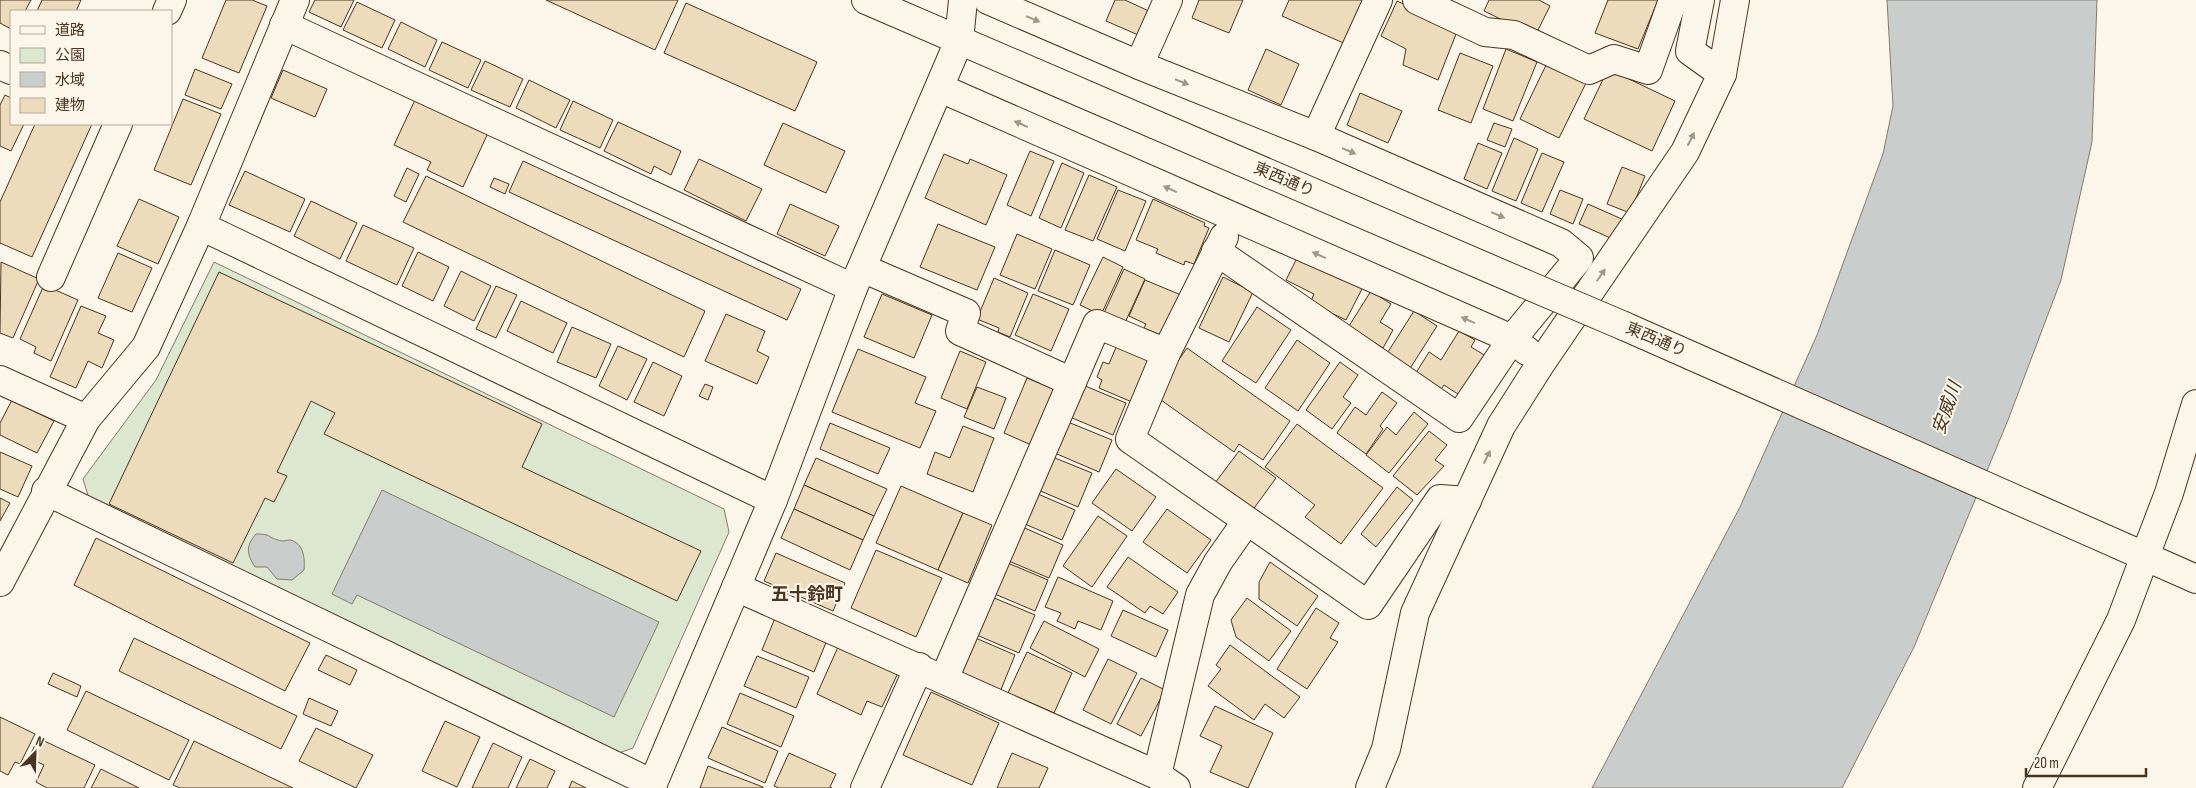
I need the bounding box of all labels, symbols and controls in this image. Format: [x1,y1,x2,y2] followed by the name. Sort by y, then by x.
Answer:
[10,10,172,125] legend
[1026,16,1040,24] one-way arrow
[55,21,85,40] text: 道路
[55,46,85,65] text: 公園
[55,71,85,90] text: 水域
[1175,79,1190,87] one-way arrow
[55,96,85,115] text: 建物
[1014,119,1028,127] one-way arrow
[1687,132,1695,146] one-way arrow
[1342,147,1356,155] one-way arrow
[1251,159,1317,201] street label: 東西通り
[1163,185,1177,193] one-way arrow
[1491,212,1505,220] one-way arrow
[1312,250,1326,258] one-way arrow
[1597,268,1606,282] one-way arrow
[1461,315,1475,323] one-way arrow
[1623,319,1689,361] street label: 東西通り
[1928,377,1966,437] water label: 安威川
[1484,450,1492,464] one-way arrow
[771,584,843,605] district label: 五十鈴町
[10,728,60,778] north arrow
[33,732,47,751] text: N
[2026,746,2146,778] scale bar
[2034,754,2059,773] text: 20 m

